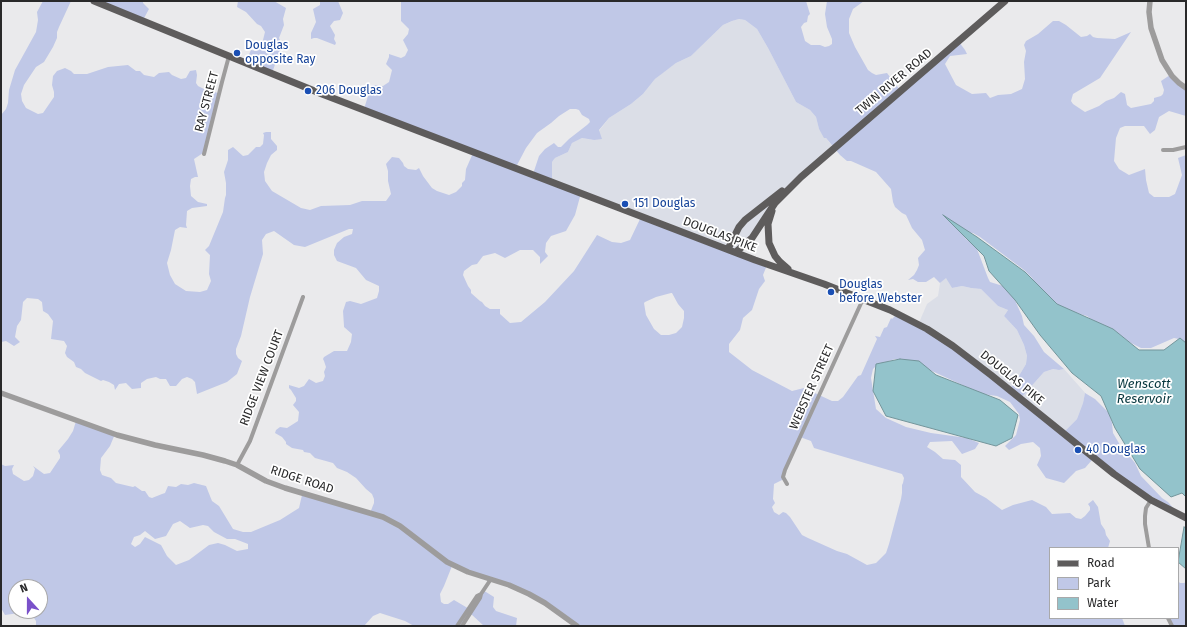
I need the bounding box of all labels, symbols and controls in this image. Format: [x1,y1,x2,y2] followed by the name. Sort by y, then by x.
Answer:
[245,39,316,67] place label: Douglas opposite Ray
[853,46,935,118] street label: TWIN RIVER ROAD
[232,48,242,58] marker: Douglas opposite Ray
[192,70,222,134] street label: RAY STREET
[316,84,382,98] place label: 206 Douglas
[303,86,313,96] marker: 206 Douglas
[633,197,695,211] place label: 151 Douglas
[620,199,630,209] marker: 151 Douglas
[681,214,759,256] street label: DOUGLAS PIKE
[839,278,922,306] place label: Douglas before Webster
[826,287,836,297] marker: Douglas before Webster
[237,328,287,428] street label: RIDGE VIEW COURT
[787,342,837,432] street label: WEBSTER STREET
[977,348,1047,408] street label: DOUGLAS PIKE
[1117,376,1171,407] water label: Wenscott Reservoir
[1086,443,1146,457] place label: 40 Douglas
[1073,445,1083,455] marker: 40 Douglas
[269,463,335,497] street label: RIDGE ROAD
[1049,547,1179,619] legend
[1087,556,1115,570] text: Road
[1087,576,1111,590] text: Park
[8,579,48,619] north arrow
[18,581,30,596] text: N
[1087,596,1118,610] text: Water

